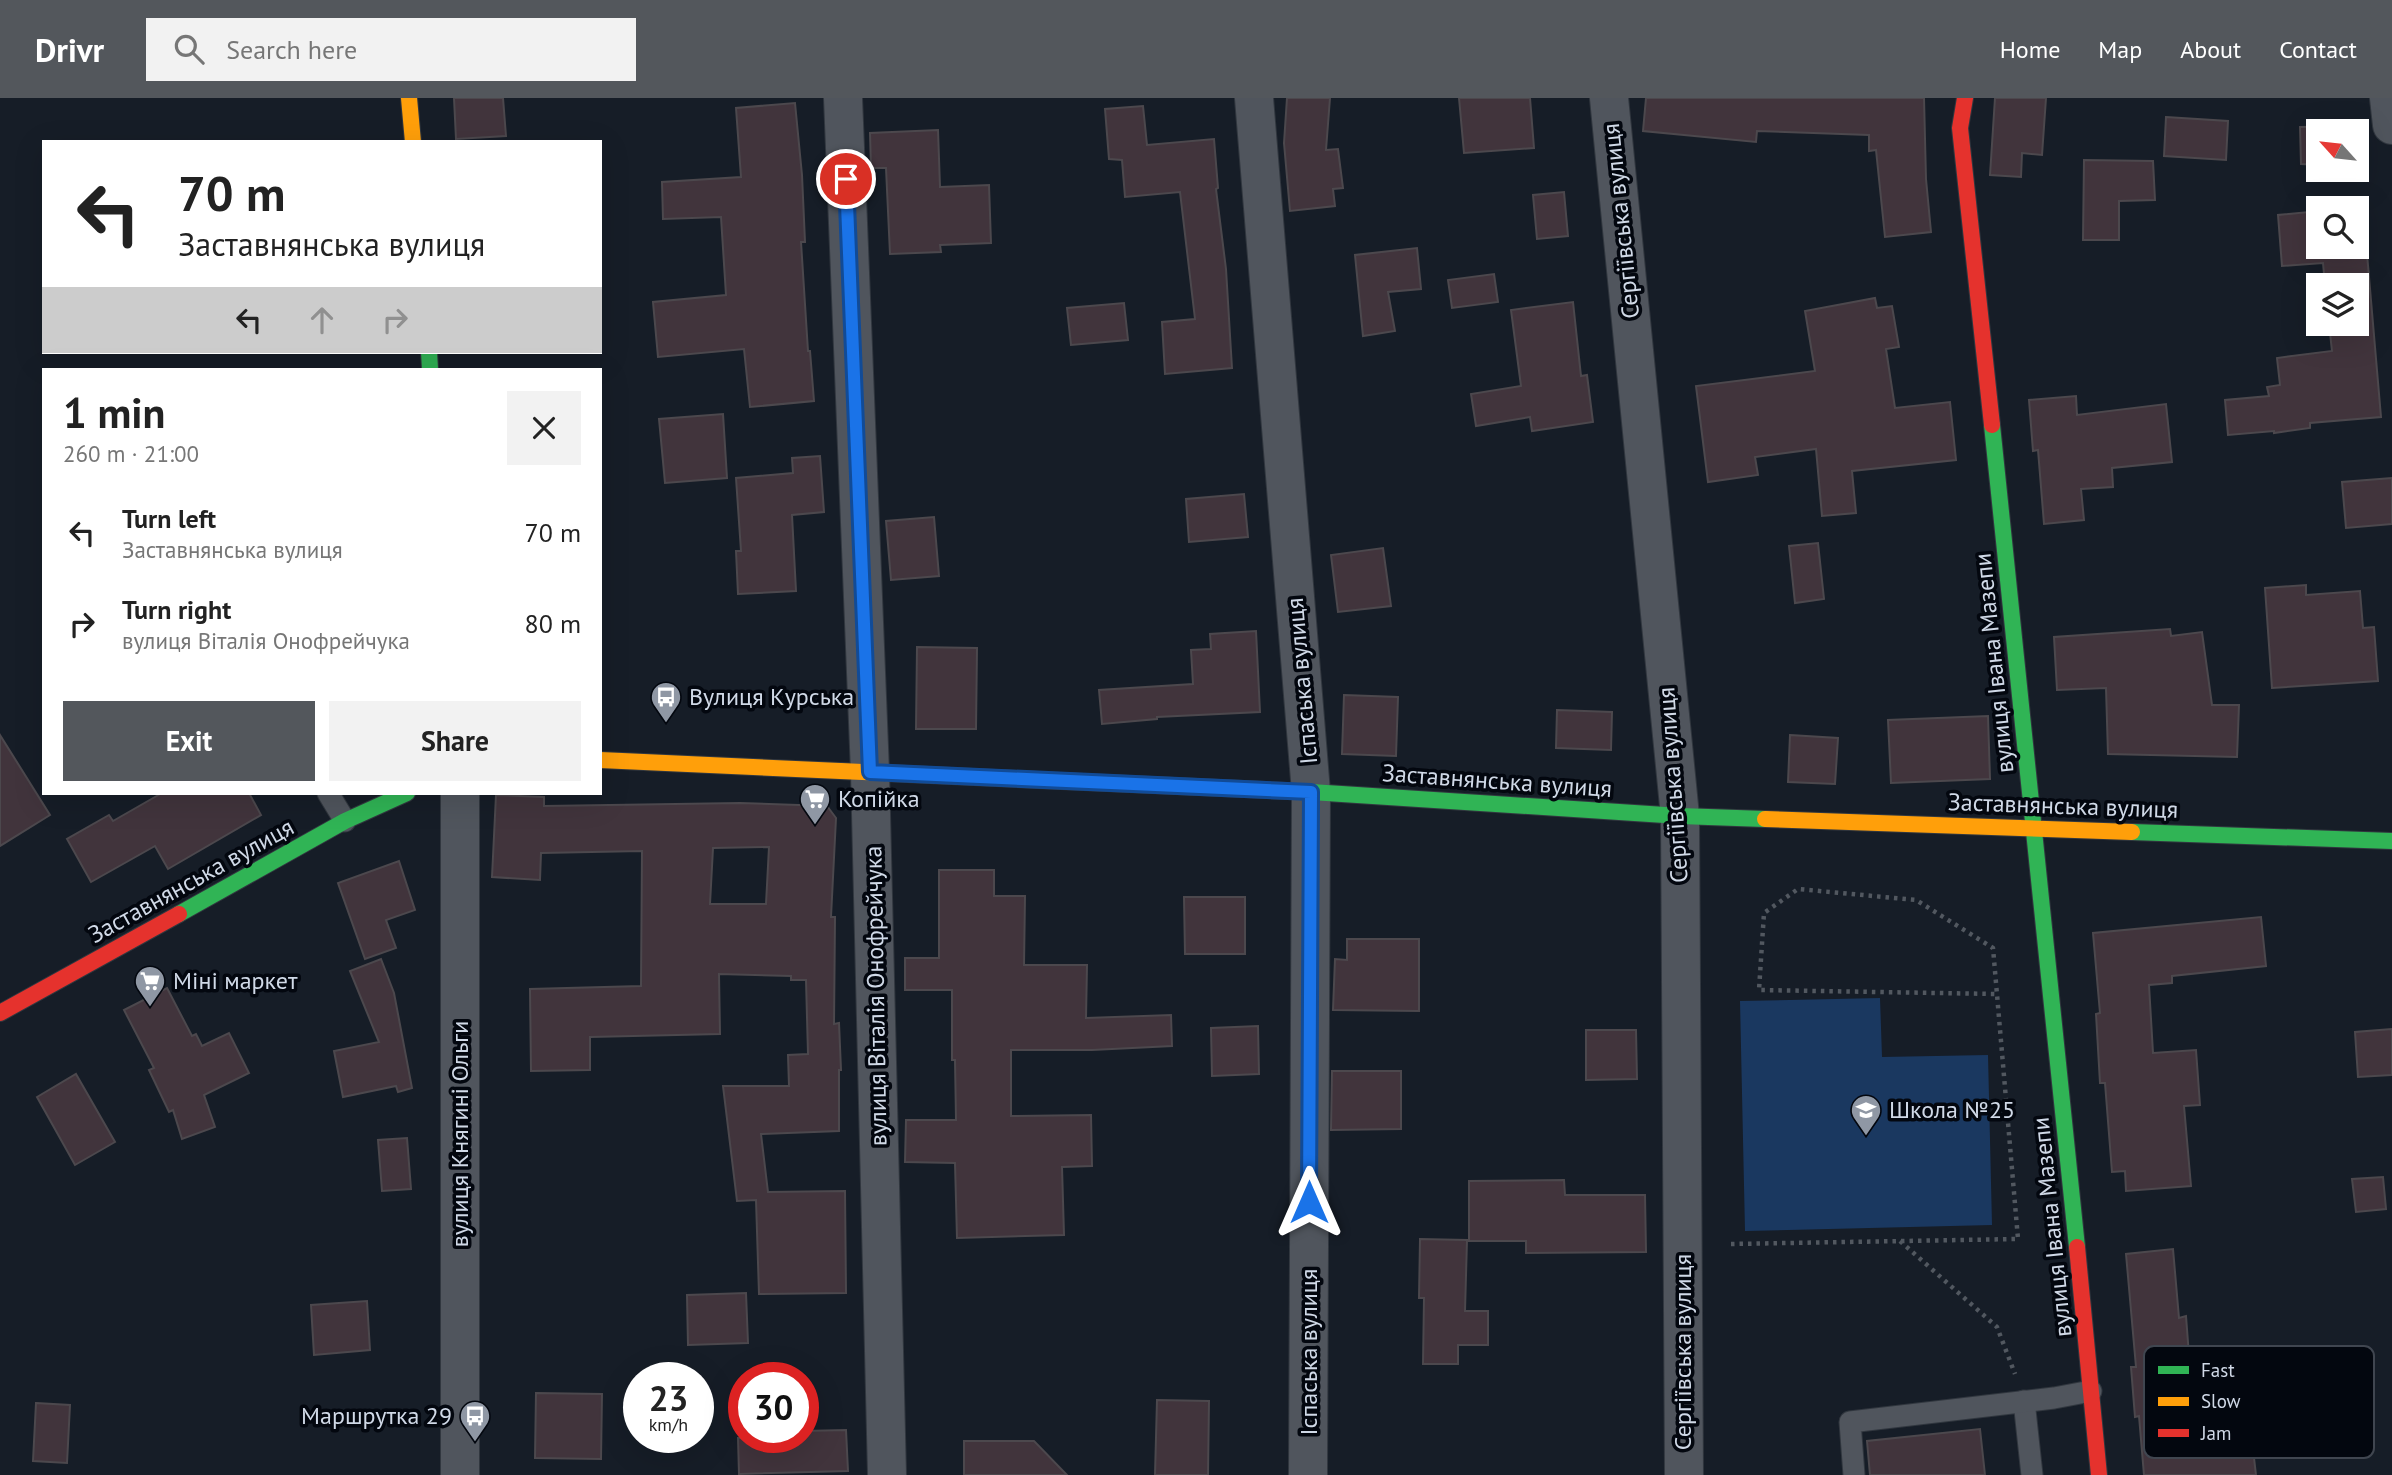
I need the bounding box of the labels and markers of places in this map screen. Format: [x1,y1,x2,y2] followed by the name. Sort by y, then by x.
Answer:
[816,149,876,209] pin
[649,680,683,724] bus stop icon: Вулиця Курська
[689,681,854,712] place label: Вулиця Курська
[798,782,832,826] supermarket icon: Копійка
[838,783,920,814] place label: Копійка
[133,964,167,1008] supermarket icon: Міні маркет
[173,965,298,996] place label: Міні маркет
[1849,1093,1883,1137] school or university icon: Школа №25
[1889,1094,2015,1125] place label: Школа №25
[458,1399,492,1443] bus stop icon: Маршрутка 29
[301,1400,452,1431] place label: Маршрутка 29

